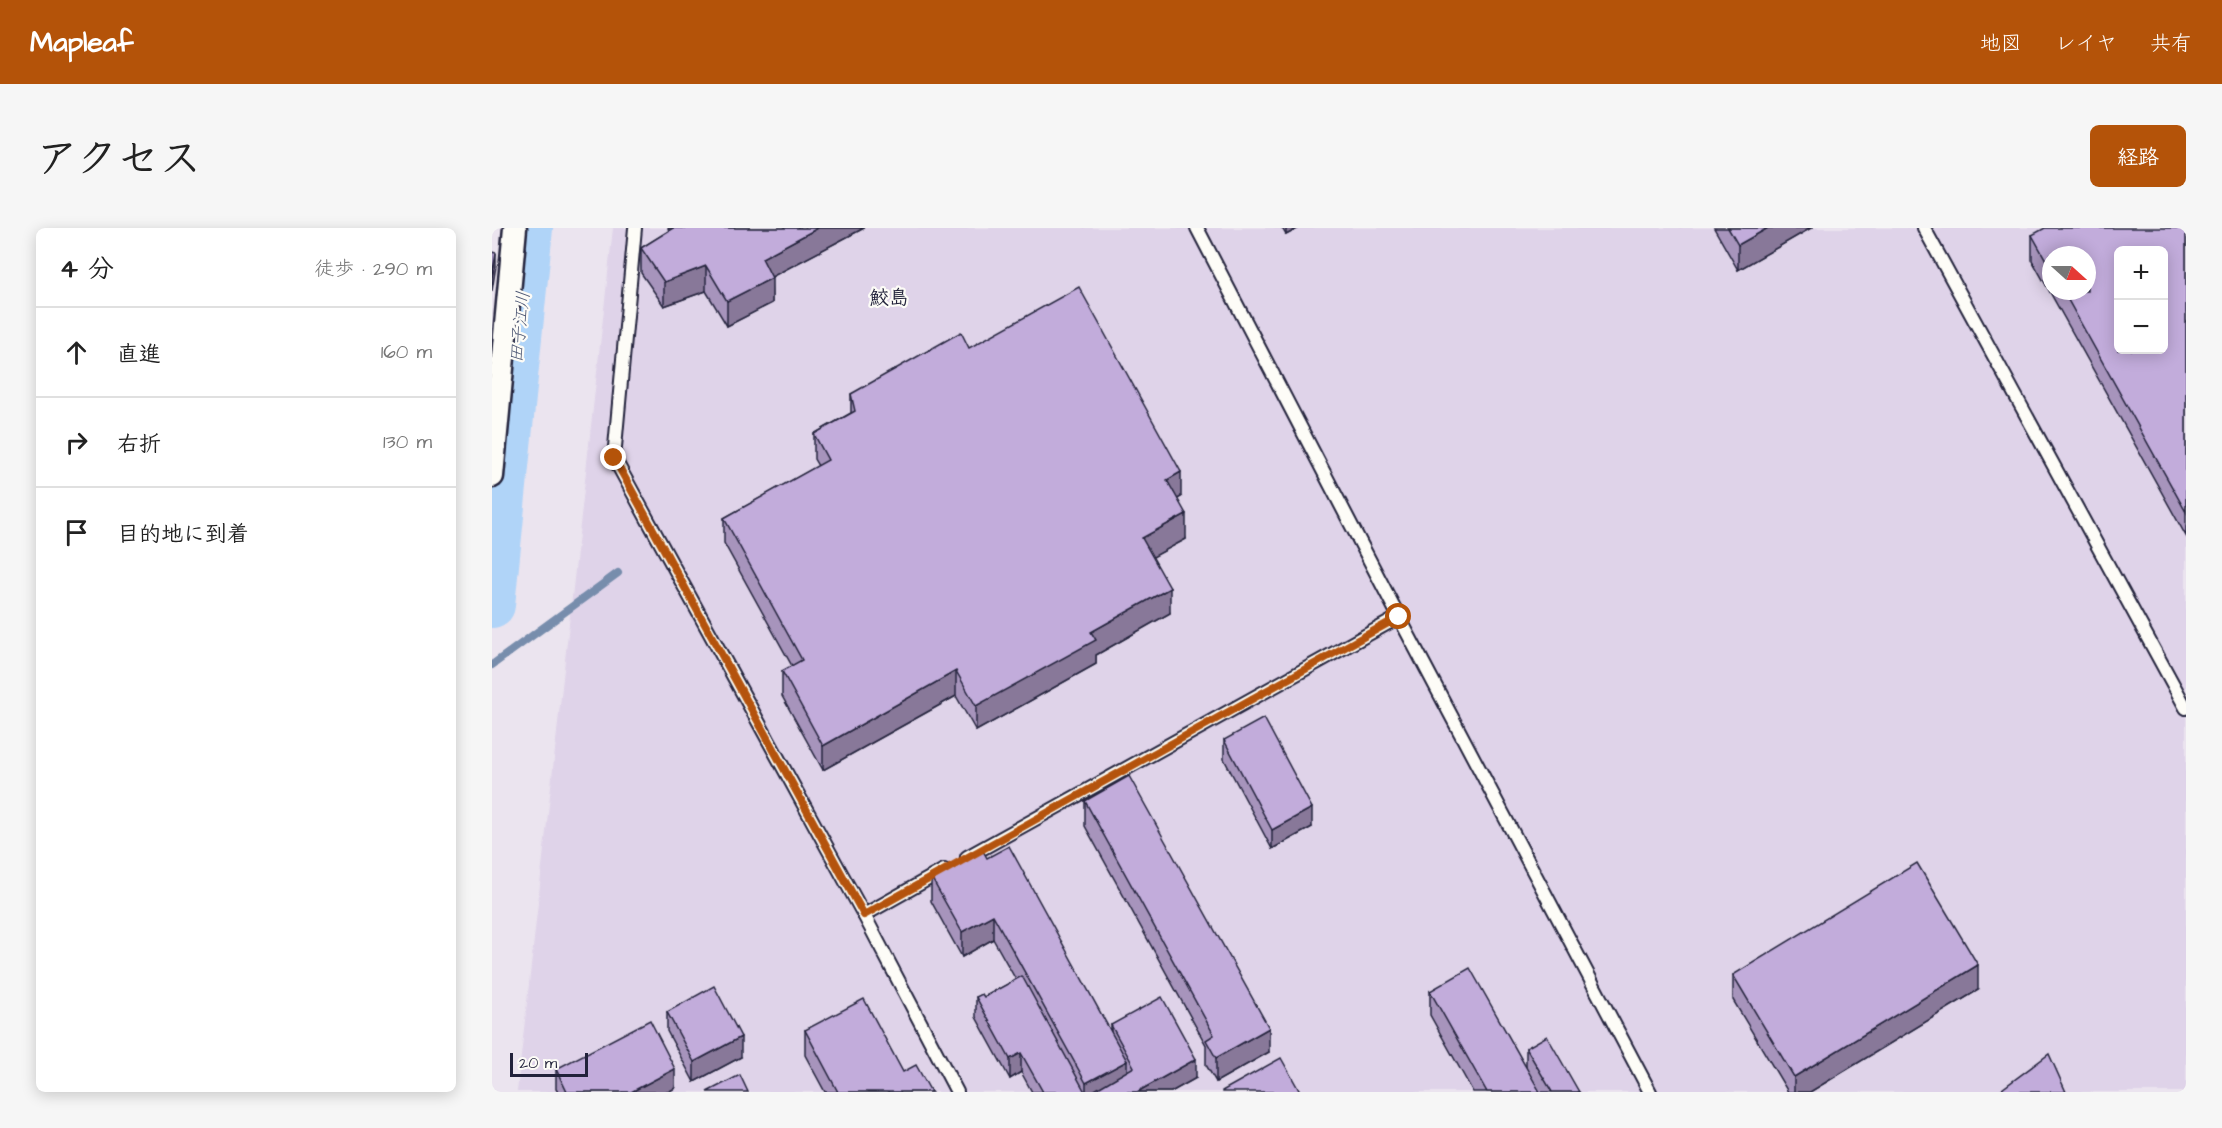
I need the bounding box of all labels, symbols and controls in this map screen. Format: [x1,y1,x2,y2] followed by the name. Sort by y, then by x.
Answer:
[30,23,133,62] text: Mapleaf
[1980,29,2022,58] text: 地図
[2055,29,2117,58] text: レイヤ
[2150,29,2192,58] text: 共有
[2090,125,2186,187] button: 経路
[36,131,201,189] text: アクセス
[2042,246,2096,300] north arrow
[2114,246,2168,354] map controls
[2114,246,2168,300] button: +
[60,251,114,287] text: 4 分
[314,255,432,283] text: 徒歩 · 290 m
[869,284,909,312] district label: 鮫島
[504,290,536,364] water label: 田子江川
[2114,300,2168,354] button: −
[60,336,93,369] icon: ahead
[381,338,432,366] text: 160 m
[117,339,161,370] text: 直進
[60,426,93,459] icon: right
[383,428,432,456] text: 130 m
[117,429,161,460] text: 右折
[600,444,626,470] route end
[60,516,93,549] icon: arrive
[117,519,249,550] text: 目的地に到着
[1385,603,1411,629] route start
[510,1050,588,1078] scale bar
[519,1052,557,1074] text: 20 m

